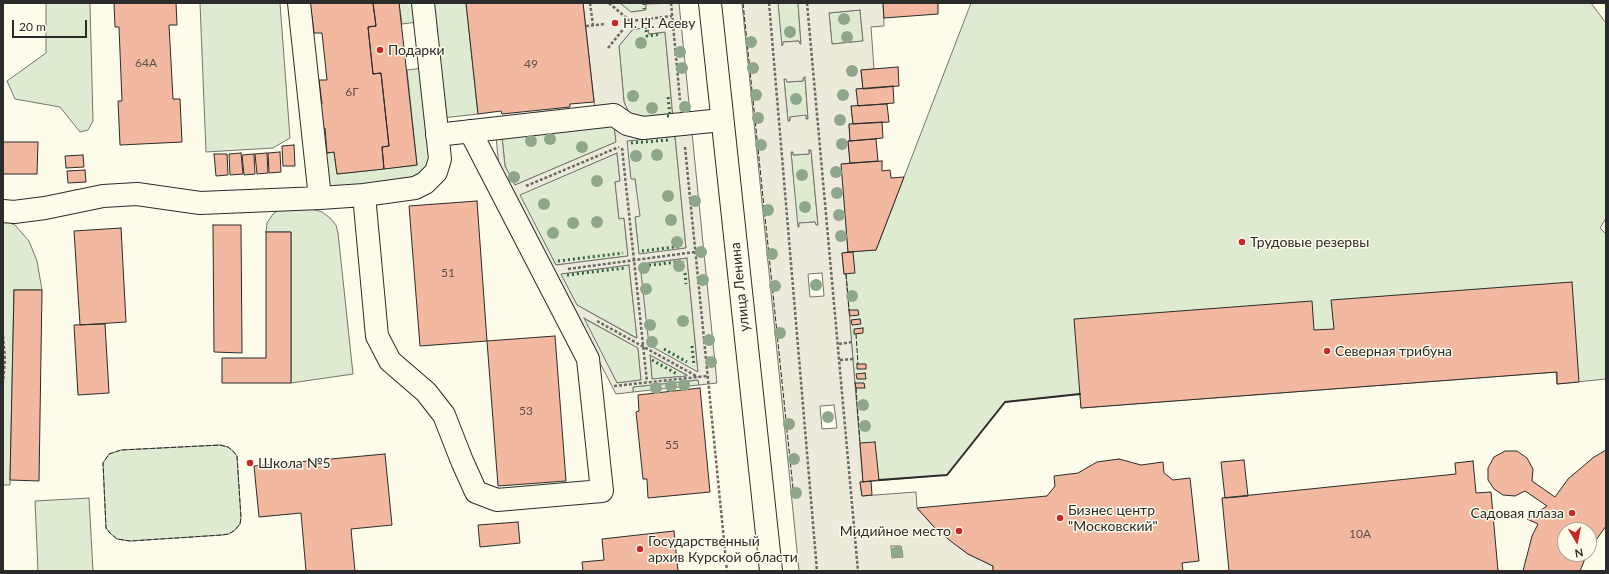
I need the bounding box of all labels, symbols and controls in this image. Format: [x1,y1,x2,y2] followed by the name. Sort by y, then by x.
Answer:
[14,12,89,38] scale bar
[623,15,695,31] place label: Н. Н. Асеву
[610,18,620,28] marker: Н. Н. Асеву
[19,19,46,34] text: 20 m
[388,42,445,58] place label: Подарки
[375,45,385,55] marker: Подарки
[135,56,157,70] house number: 64А
[524,57,538,71] house number: 49
[345,85,359,99] house number: 6Г
[1250,234,1369,250] place label: Трудовые резервы
[1237,237,1247,247] marker: Трудовые резервы
[727,241,753,333] street label: улица Ленина
[441,266,455,280] house number: 51
[1335,343,1452,359] place label: Северная трибуна
[1322,346,1332,356] marker: Северная трибуна
[519,404,533,418] house number: 53
[665,438,679,452] house number: 55
[258,455,331,471] place label: Школа №5
[245,458,255,468] marker: Школа №5
[1068,502,1158,534] place label: Бизнес центр "Московский"
[1471,505,1564,521] place label: Садовая плаза
[1567,508,1577,518] marker: Садовая плаза
[1055,513,1065,523] marker: Бизнес центр "Московский"
[1557,522,1597,562] north arrow
[840,523,951,539] place label: Мидийное место
[954,526,964,536] marker: Мидийное место
[1349,527,1371,541] house number: 10А
[648,533,798,566] place label: Государственный архив Курской области
[635,544,645,554] marker: Государственный архив Курской области
[1574,546,1584,560] text: N

